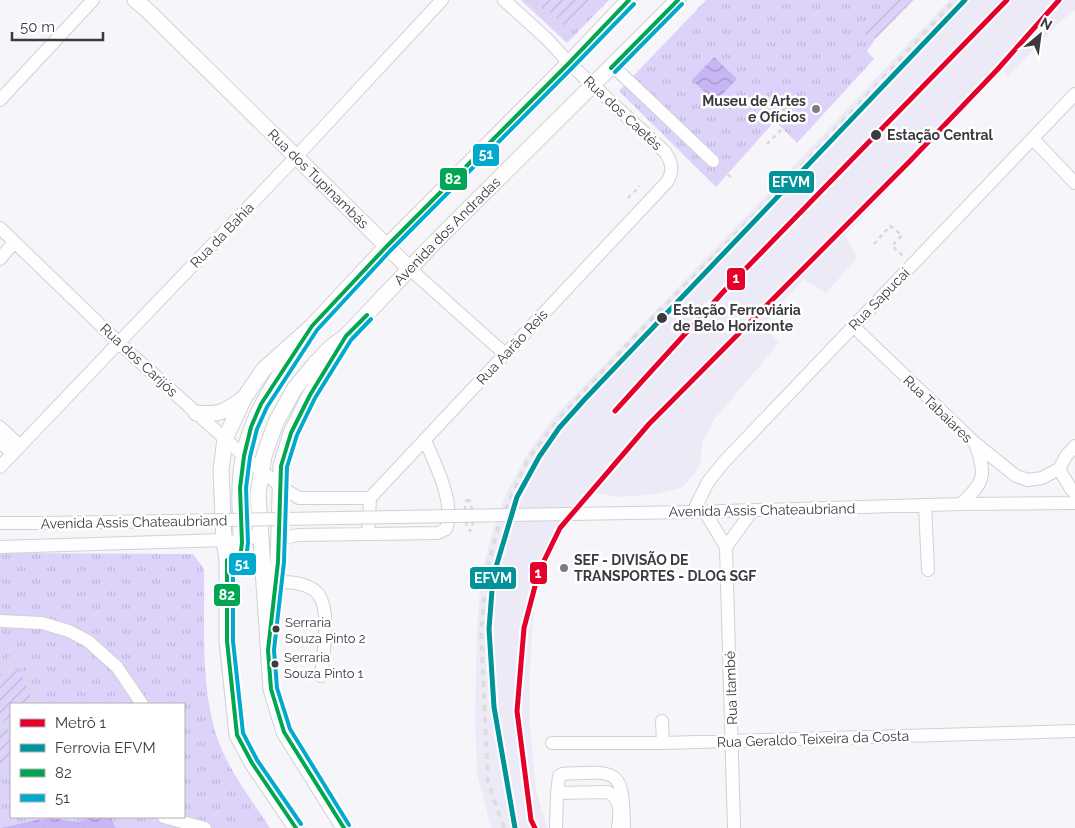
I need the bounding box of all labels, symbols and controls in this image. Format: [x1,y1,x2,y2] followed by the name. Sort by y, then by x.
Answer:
[12,10,104,42] scale bar
[1015,10,1065,60] north arrow
[1038,14,1055,33] text: N
[20,18,55,36] text: 50 m
[581,73,666,153] street label: Rua dos Caetés
[702,93,806,125] place label: Museu de Artes e Ofícios
[810,103,822,115] marker: Museu de Artes e Ofícios
[265,126,372,232] street label: Rua dos Tupinambás
[887,127,994,143] place label: Estação Central
[869,128,883,142] marker: Estação Central
[472,143,500,167] line badge: 51
[479,146,493,162] text: 51
[439,167,468,191] line badge: 82
[768,170,815,194] line badge: EFVM
[445,171,461,187] text: 82
[391,174,504,288] street label: Avenida dos Andradas
[772,174,810,190] text: EFVM
[187,199,257,271] street label: Rua da Bahia
[845,264,913,333] street label: Rua Sapucaí
[726,267,746,291] line badge: 1
[733,270,740,286] text: 1
[673,302,801,334] place label: Estação Ferroviária de Belo Horizonte
[473,306,551,388] street label: Rua Aarão Reis
[655,311,669,325] marker: Estação Ferroviária de Belo Horizonte
[97,320,181,400] street label: Rua dos Carijós
[900,372,976,446] street label: Rua Tabaiares
[669,500,855,520] street label: Avenida Assis Chateaubriand
[41,512,227,532] street label: Avenida Assis Chateaubriand
[574,551,756,584] place label: SEF - DIVISÃO DE TRANSPORTES - DLOG SGF
[228,552,257,576] line badge: 51
[235,556,249,572] text: 51
[529,561,548,585] line badge: 1
[558,562,570,574] marker: SEF - DIVISÃO DE TRANSPORTES - DLOG SGF
[535,565,542,581] text: 1
[469,566,517,590] line badge: EFVM
[474,570,512,586] text: EFVM
[213,583,241,607] line badge: 82
[219,587,235,603] text: 82
[285,615,366,646] place label: Serraria Souza Pinto 2
[271,624,281,634] marker: Serraria Souza Pinto 2
[284,650,364,681] place label: Serraria Souza Pinto 1
[722,651,740,725] street label: Rua Itambé
[270,659,280,669] marker: Serraria Souza Pinto 1
[10,703,185,818] legend
[55,714,107,732] text: Metrô 1
[716,728,910,750] street label: Rua Geraldo Teixeira da Costa
[55,739,156,757] text: Ferrovia EFVM
[55,764,72,782] text: 82
[55,789,70,807] text: 51

